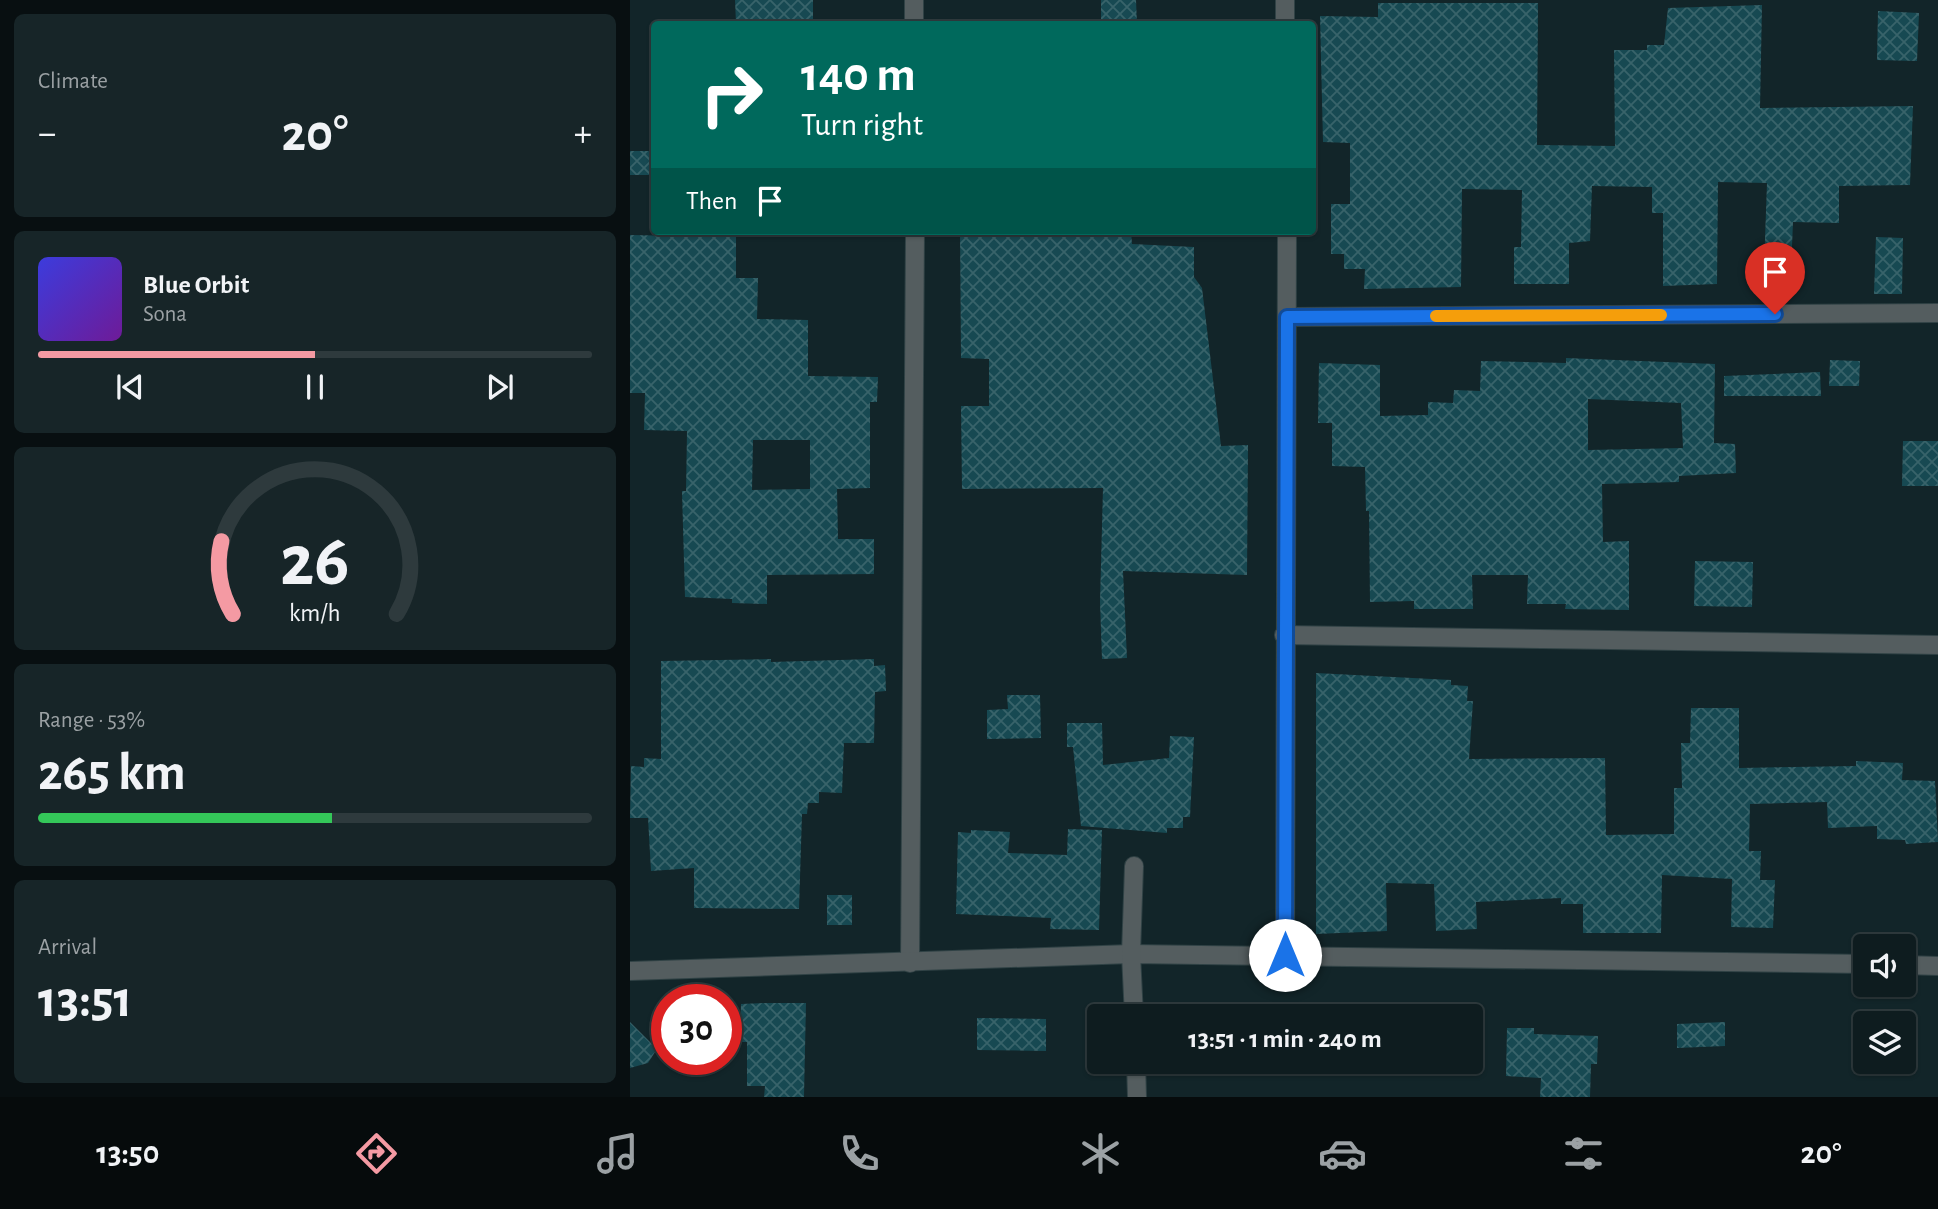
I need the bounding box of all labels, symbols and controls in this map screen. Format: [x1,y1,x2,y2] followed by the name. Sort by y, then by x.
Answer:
[686,49,777,140] icon: right
[801,51,916,100] text: 140 m
[38,70,108,93] text: Climate
[282,108,348,160] text: 20°
[801,109,923,141] text: Turn right
[38,115,56,153] text: −
[574,115,592,153] text: +
[751,182,789,220] icon: arrive
[686,188,737,214] text: Then
[1745,242,1805,314] pin
[1756,253,1794,291] icon: arrive
[143,272,249,298] text: Blue Orbit
[143,303,187,326] text: Sona
[111,368,149,406] icon: previous
[296,368,334,406] icon: pause
[481,368,519,406] icon: next
[280,527,350,600] text: 26
[289,601,341,626] text: km/h
[38,709,145,732] text: Range · 53%
[38,747,186,799] text: 265 km
[1248,918,1322,992] position arrow
[1853,934,1916,1074] map controls
[1853,934,1916,997] button: sound
[38,936,97,959] text: Arrival
[38,974,132,1026] text: 13:51
[651,984,742,1075] speed limit sign: 30
[1853,1011,1916,1074] button: layers
[1188,1026,1382,1052] text: 13:51 · 1 min · 240 m
[352,1129,401,1178] icon: directions
[593,1129,642,1178] icon: music
[835,1129,884,1178] icon: phone
[1076,1129,1125,1178] icon: climate
[1318,1129,1367,1178] icon: car
[1559,1129,1608,1178] icon: filters
[96,1137,159,1169] text: 13:50
[1801,1137,1842,1169] text: 20°

